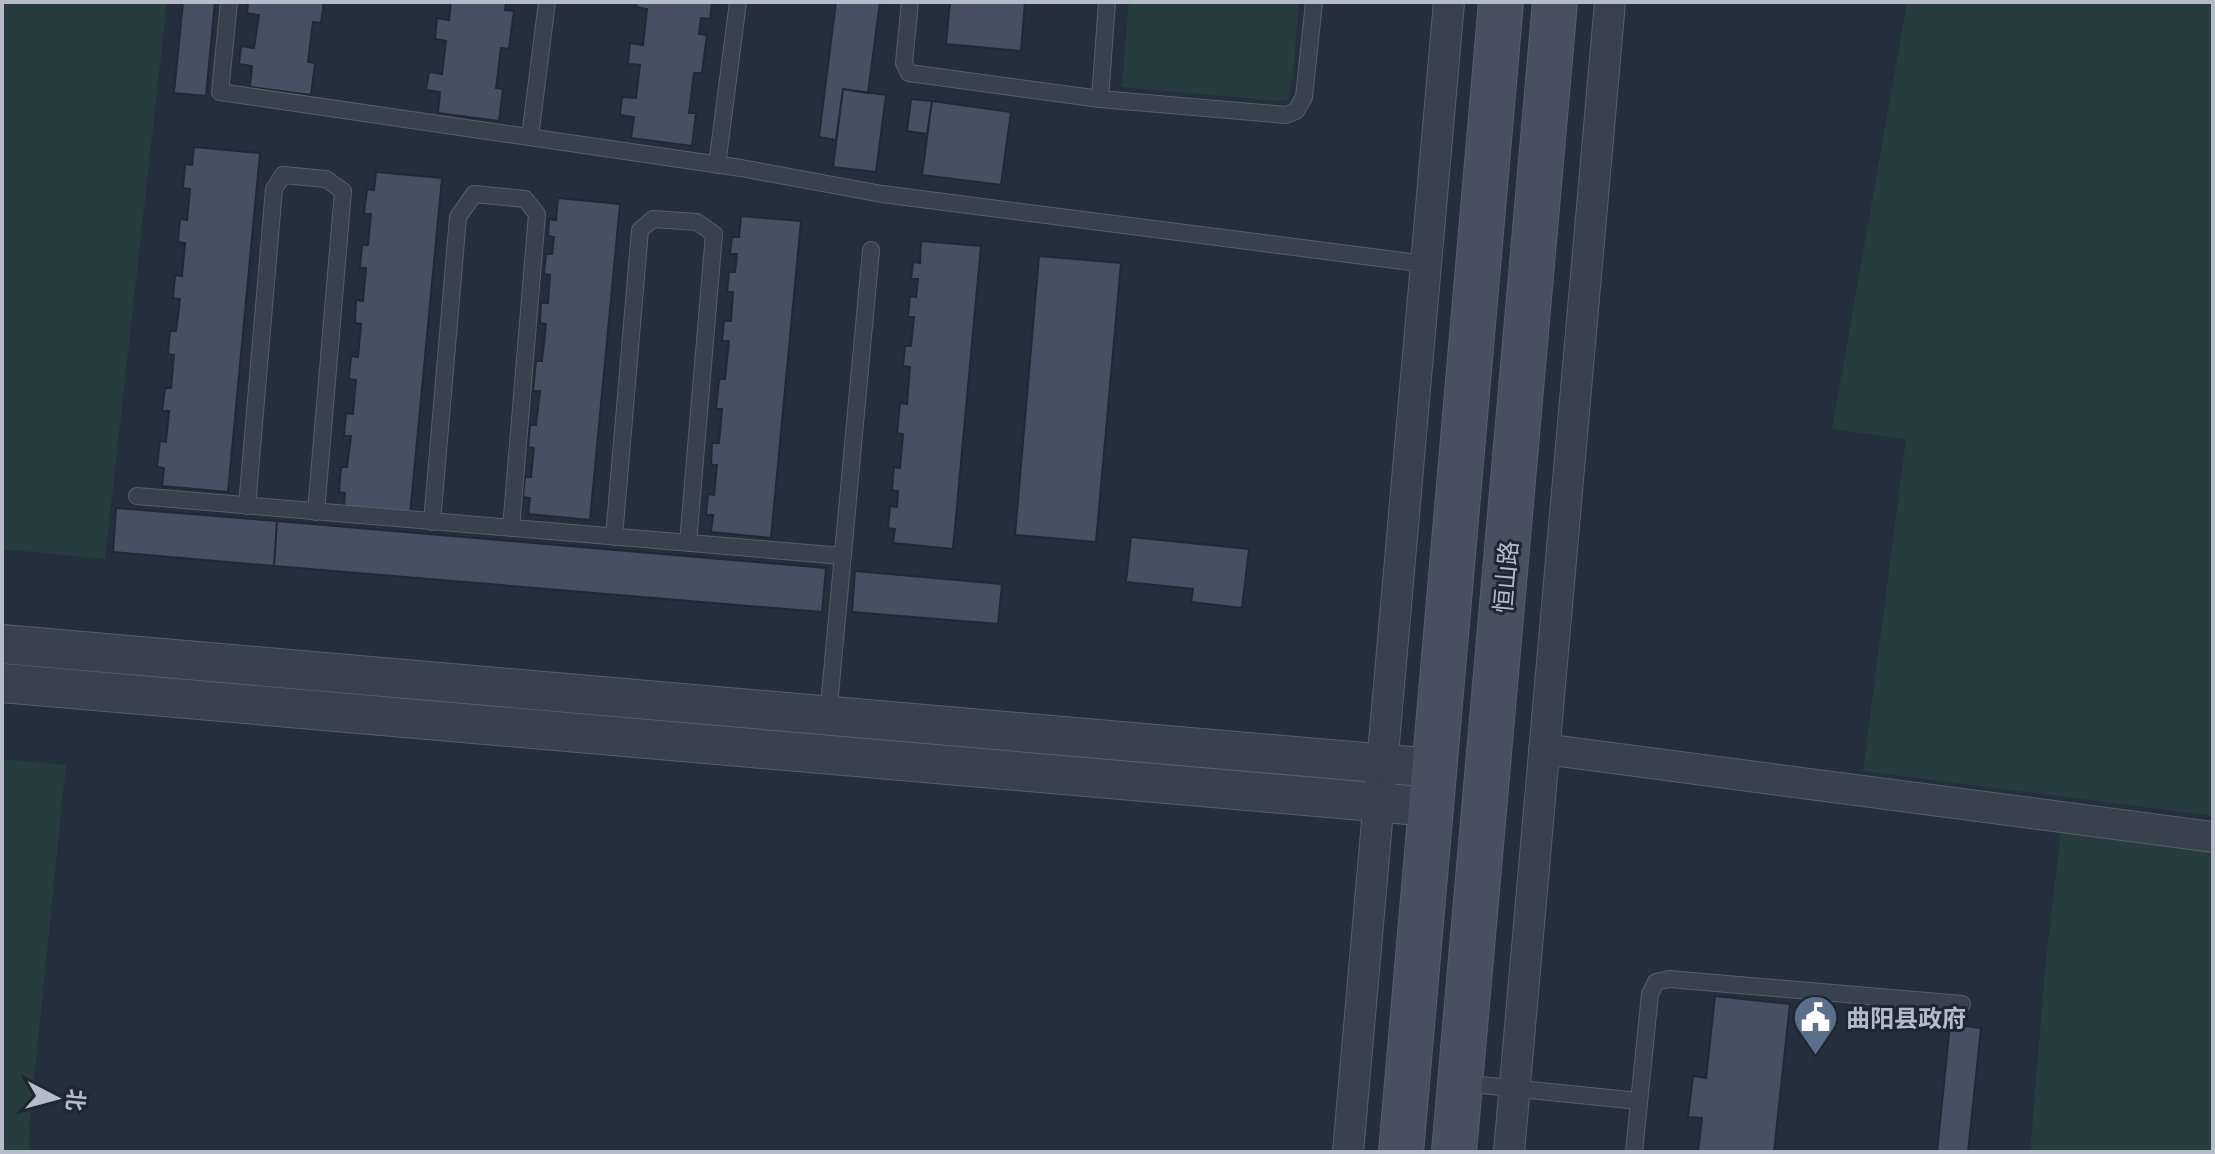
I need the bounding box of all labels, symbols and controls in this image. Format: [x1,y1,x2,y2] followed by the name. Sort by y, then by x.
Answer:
[1485,540,1525,614] street label: 恒山路
[1791,993,1839,1056] public building icon: 曲阳县政府
[1846,1001,1966,1034] place label: 曲阳县政府
[16,1058,96,1138] north arrow
[60,1088,92,1113] text: 北

